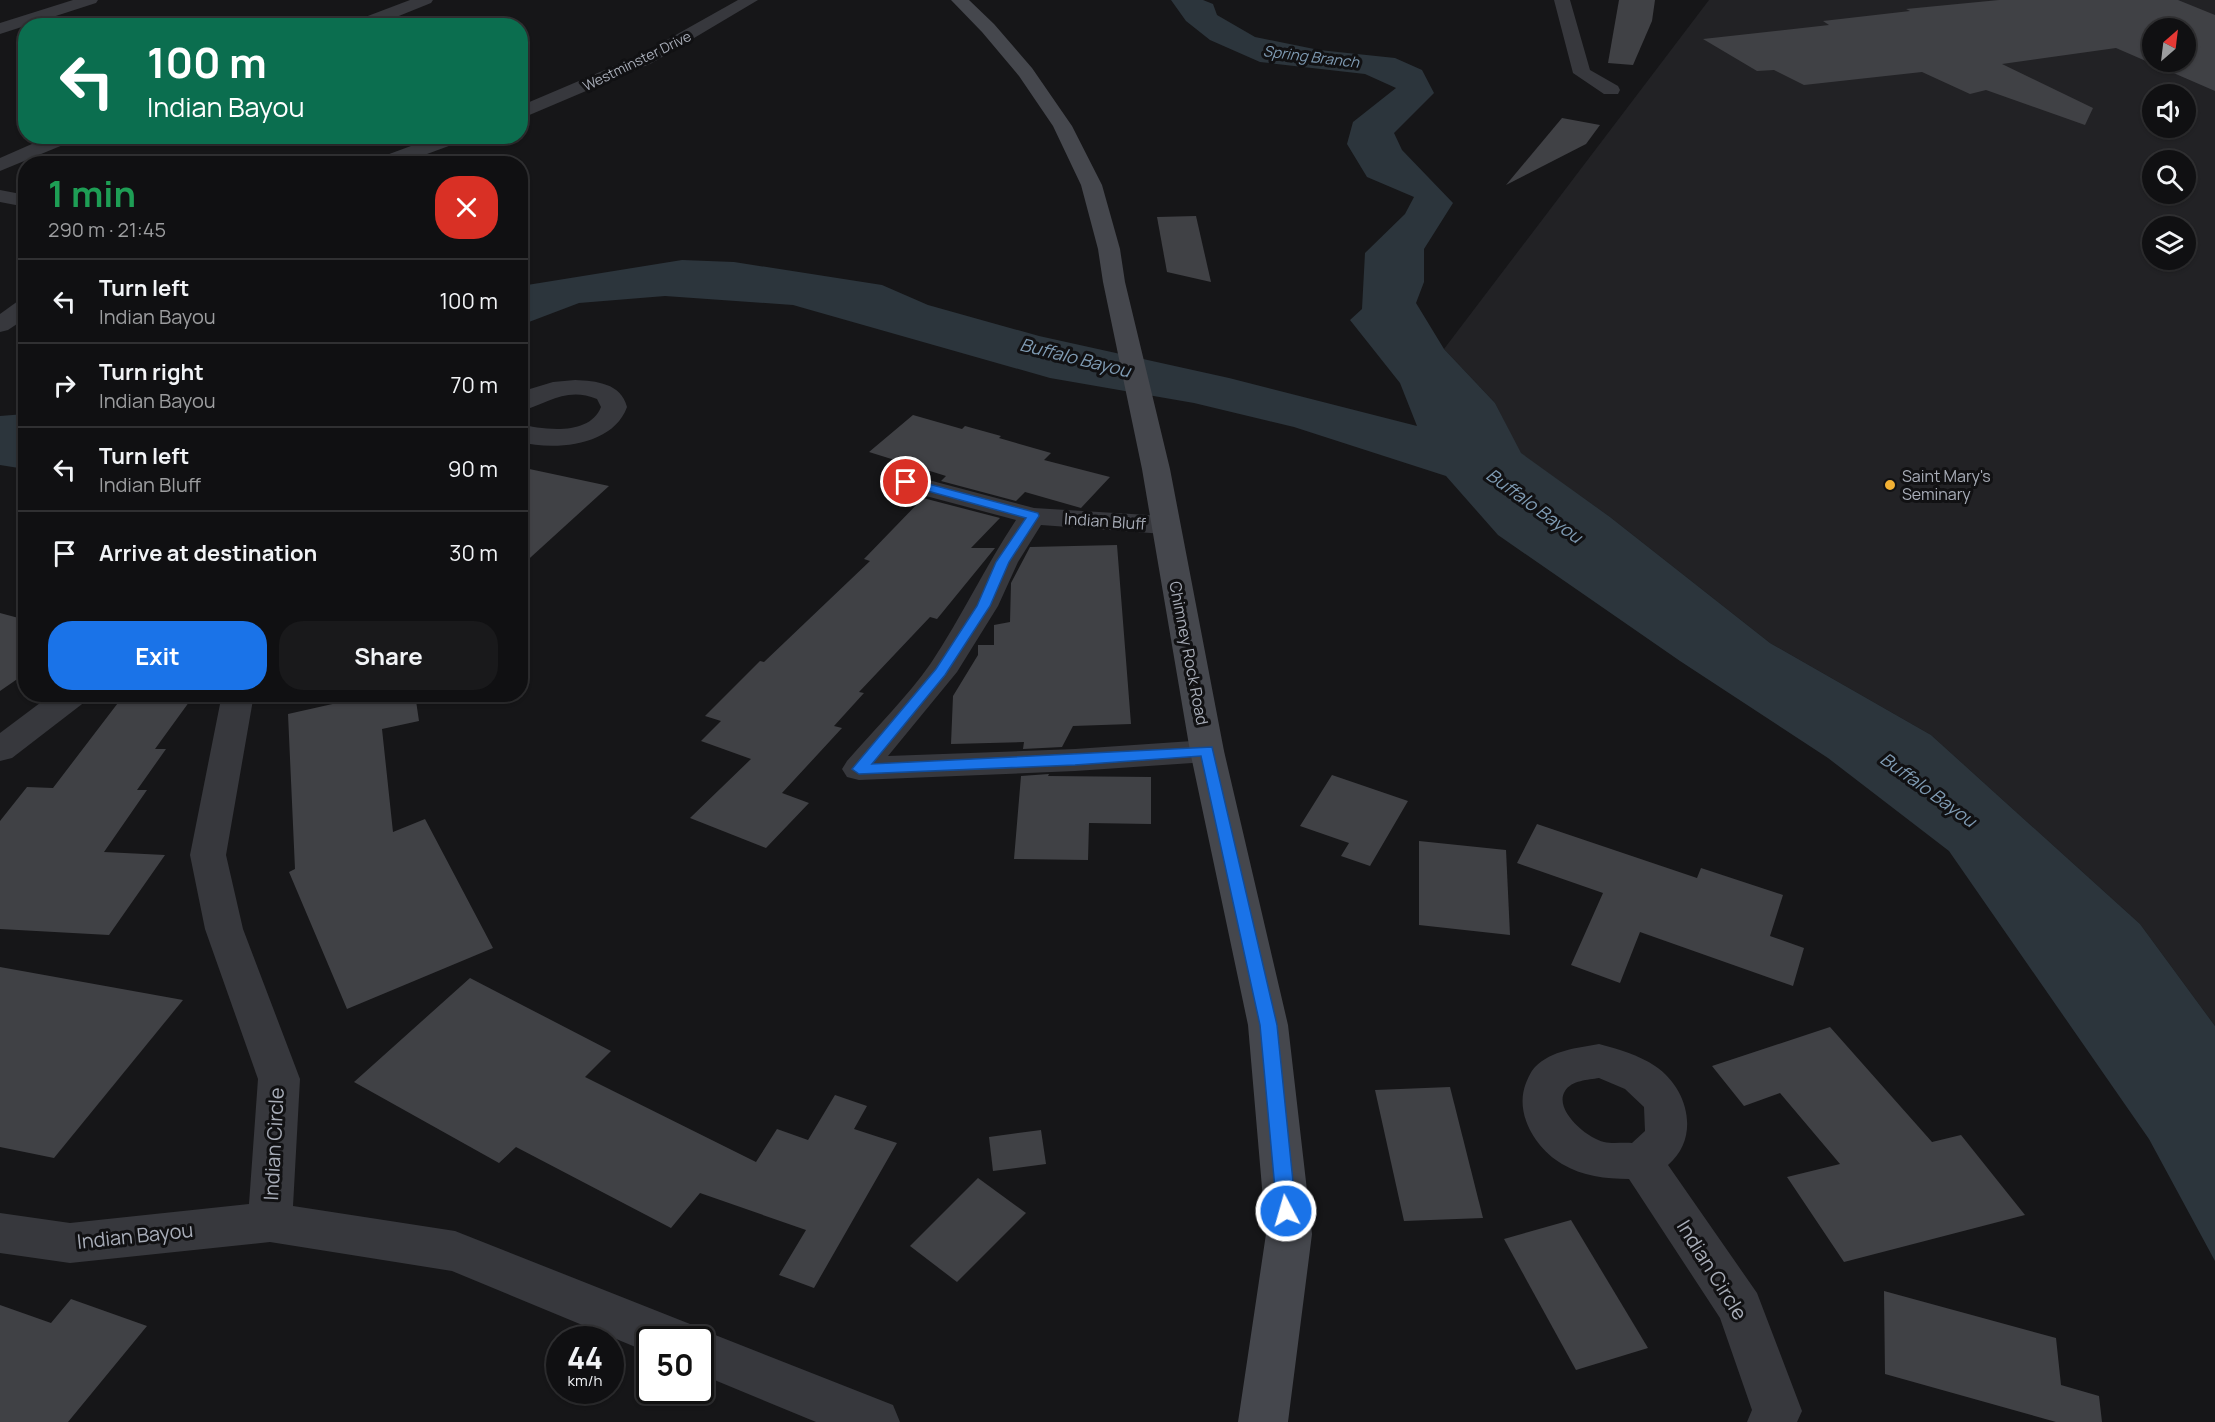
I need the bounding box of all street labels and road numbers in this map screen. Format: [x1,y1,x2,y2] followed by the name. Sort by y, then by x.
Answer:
[579,26,694,95] street label: Westminster Drive
[1064,507,1147,535] street label: Indian Bluff
[1164,579,1214,727] street label: Chimney Rock Road
[257,1087,290,1201] street label: Indian Circle
[1671,1215,1754,1325] street label: Indian Circle
[76,1216,194,1255] street label: Indian Bayou

